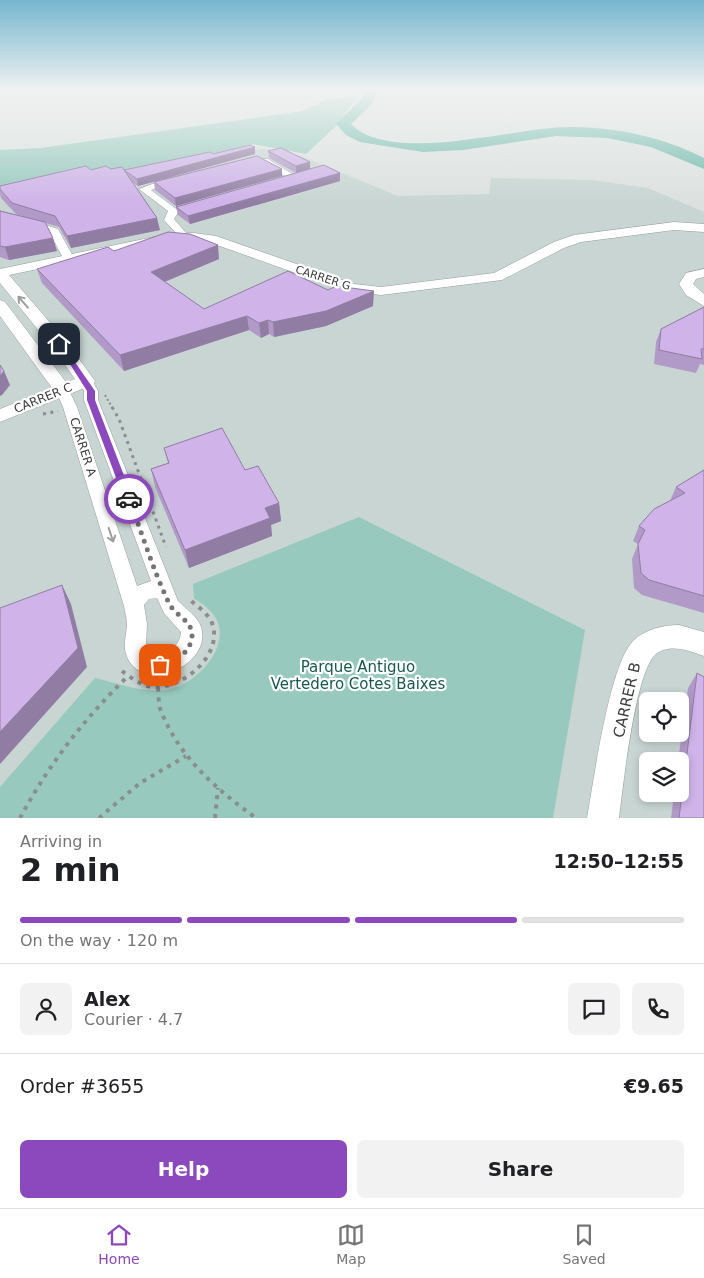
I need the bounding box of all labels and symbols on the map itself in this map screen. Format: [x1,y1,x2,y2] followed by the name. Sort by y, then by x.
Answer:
[294,263,352,293] street label: CARRER G
[18,296,29,309] one-way arrow
[38,323,80,365] pin
[12,380,74,416] street label: CARRER C
[67,416,99,479] street label: CARRER A
[104,474,154,524] courier
[107,527,117,543] one-way arrow
[139,644,181,686] pin
[271,658,445,693] park label: Parque Antiguo Vertedero Cotes Baixes
[610,661,644,739] street label: CARRER B

